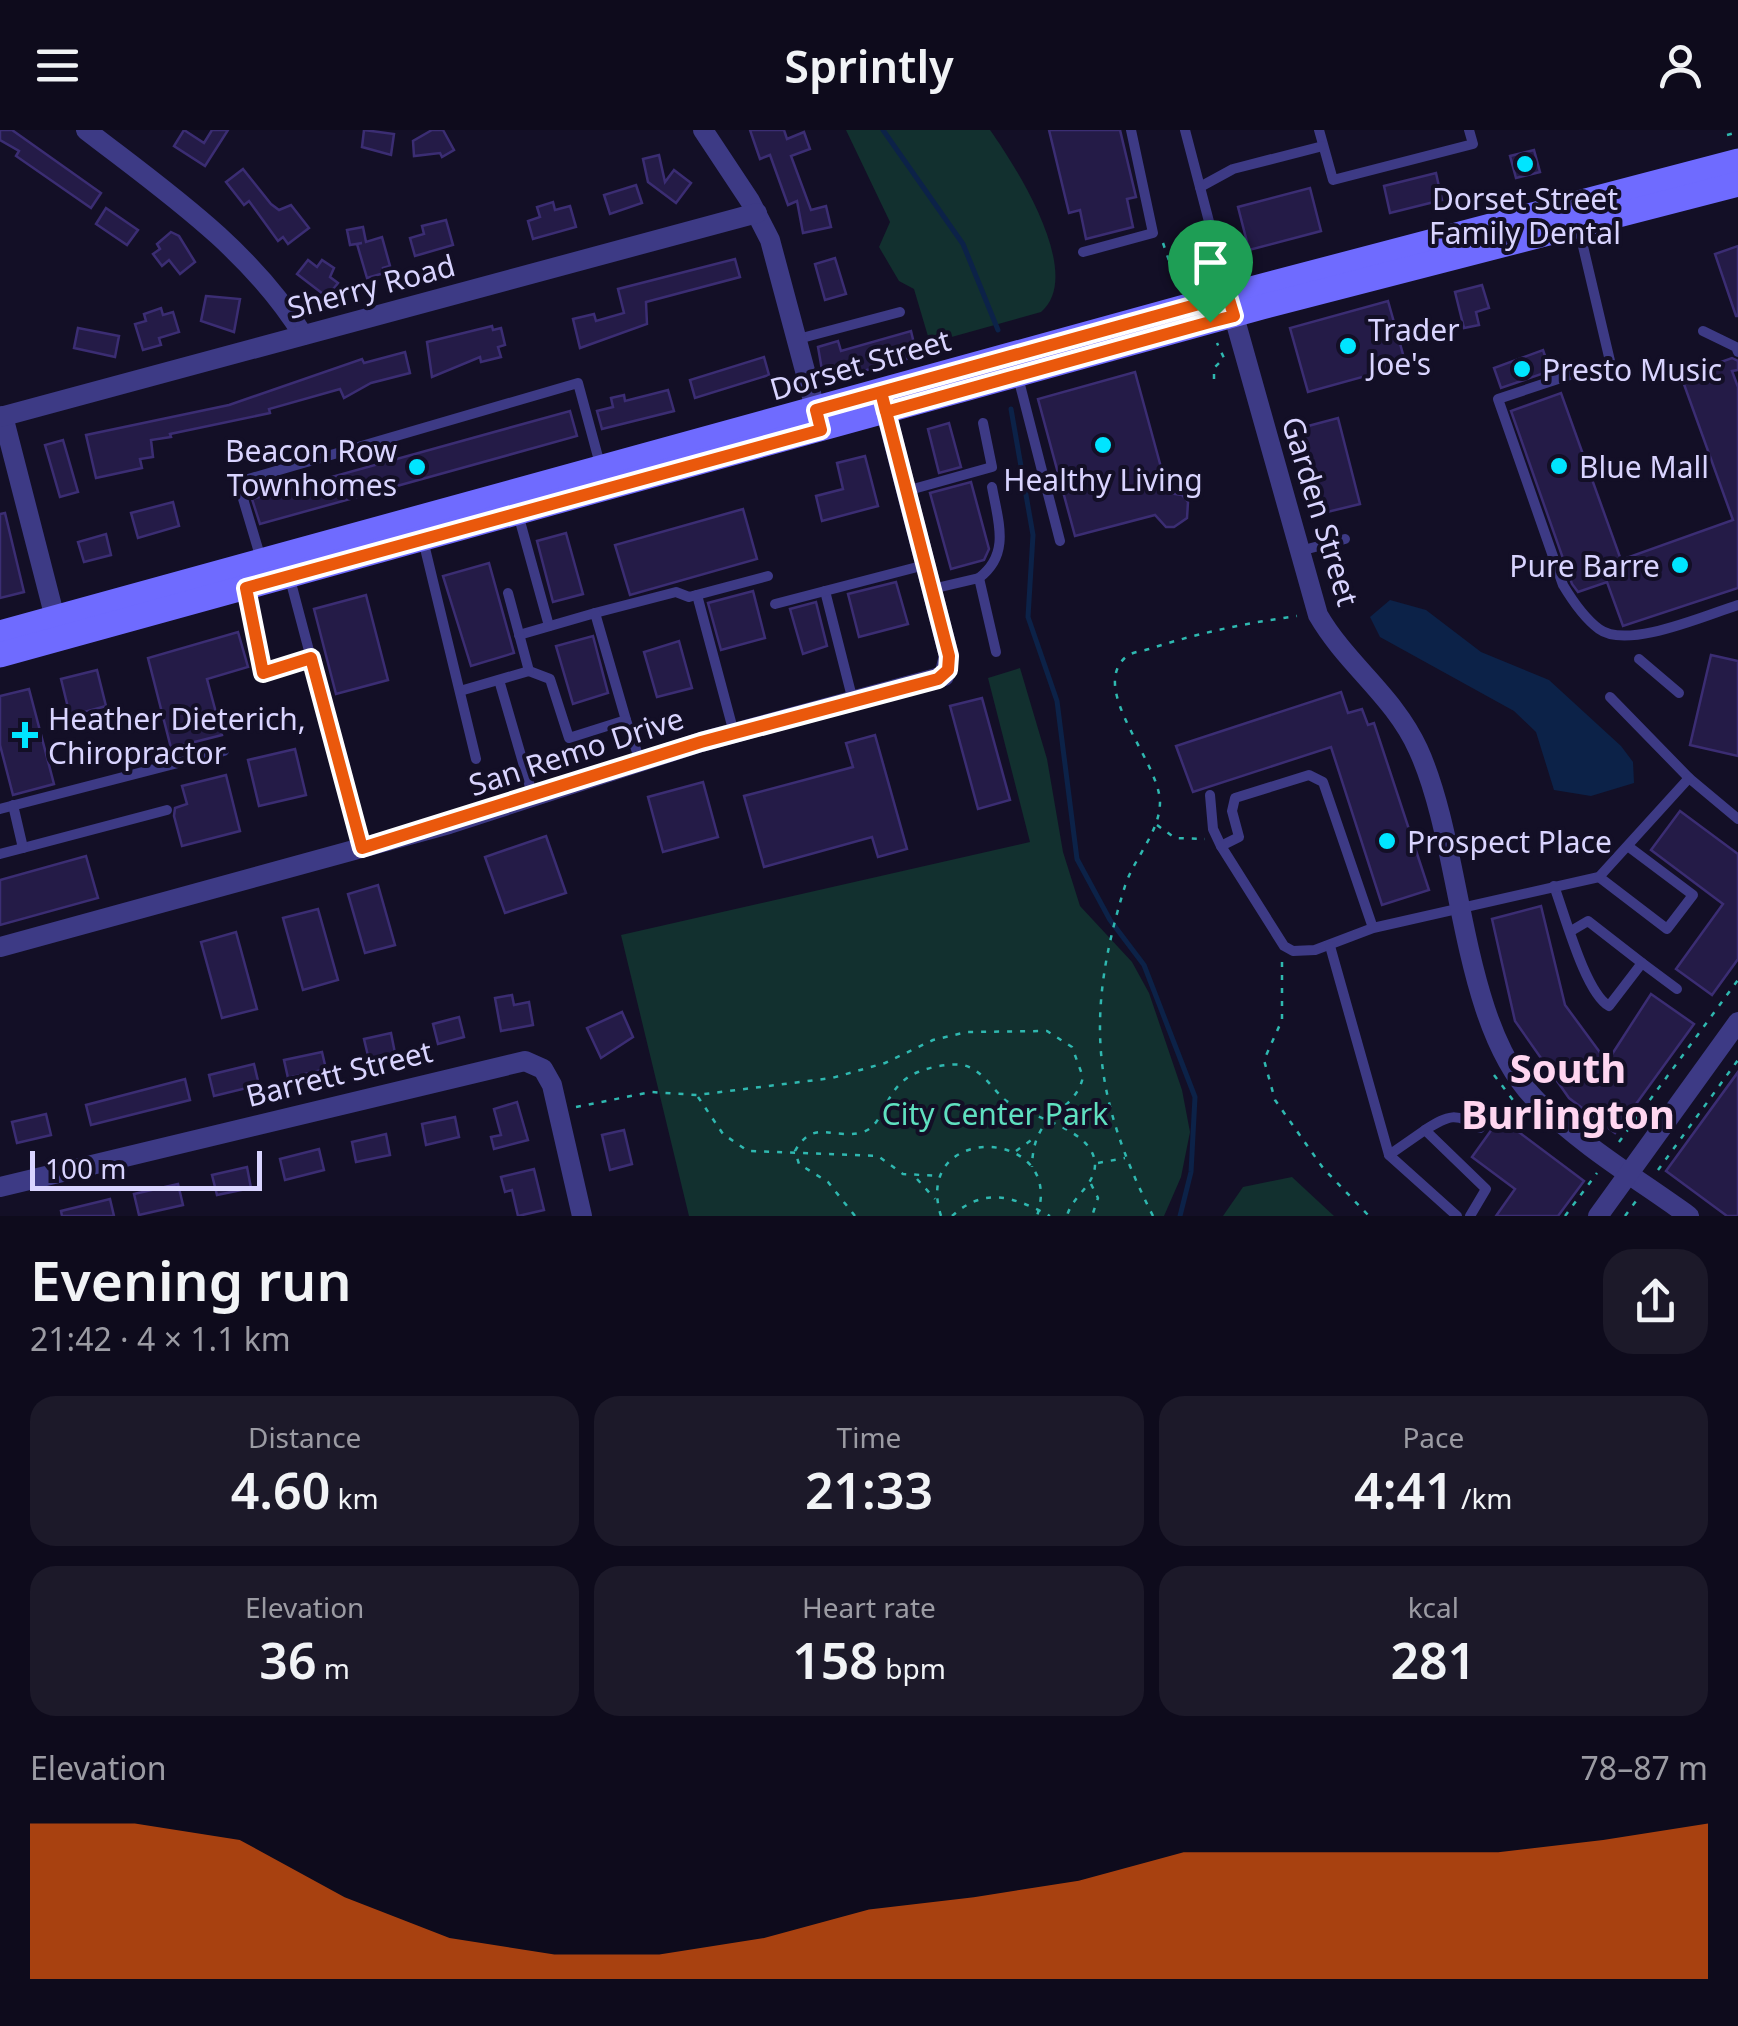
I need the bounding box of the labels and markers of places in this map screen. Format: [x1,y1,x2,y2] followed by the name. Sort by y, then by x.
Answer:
[1514,153,1536,175] marker: Dorset Street Family Dental
[1429,178,1621,253] place label: Dorset Street Family Dental
[1168,220,1253,323] pin
[1365,309,1460,384] place label: Trader Joe's
[1337,335,1359,357] marker: Trader Joe's
[1542,349,1722,390] place label: Presto Music
[1511,358,1533,380] marker: Presto Music
[225,430,397,505] place label: Beacon Row Townhomes
[1092,434,1114,456] marker: Healthy Living
[1579,446,1709,487] place label: Blue Mall
[1548,455,1570,477] marker: Blue Mall
[406,456,428,478] marker: Beacon Row Townhomes
[1003,459,1203,500] place label: Healthy Living
[1509,545,1660,586] place label: Pure Barre
[1669,554,1691,576] marker: Pure Barre
[48,698,306,773] place label: Heather Dieterich, Chiropractor
[12,722,38,748] marker: Heather Dieterich, Chiropractor
[1407,821,1612,862] place label: Prospect Place
[1376,830,1398,852] marker: Prospect Place

